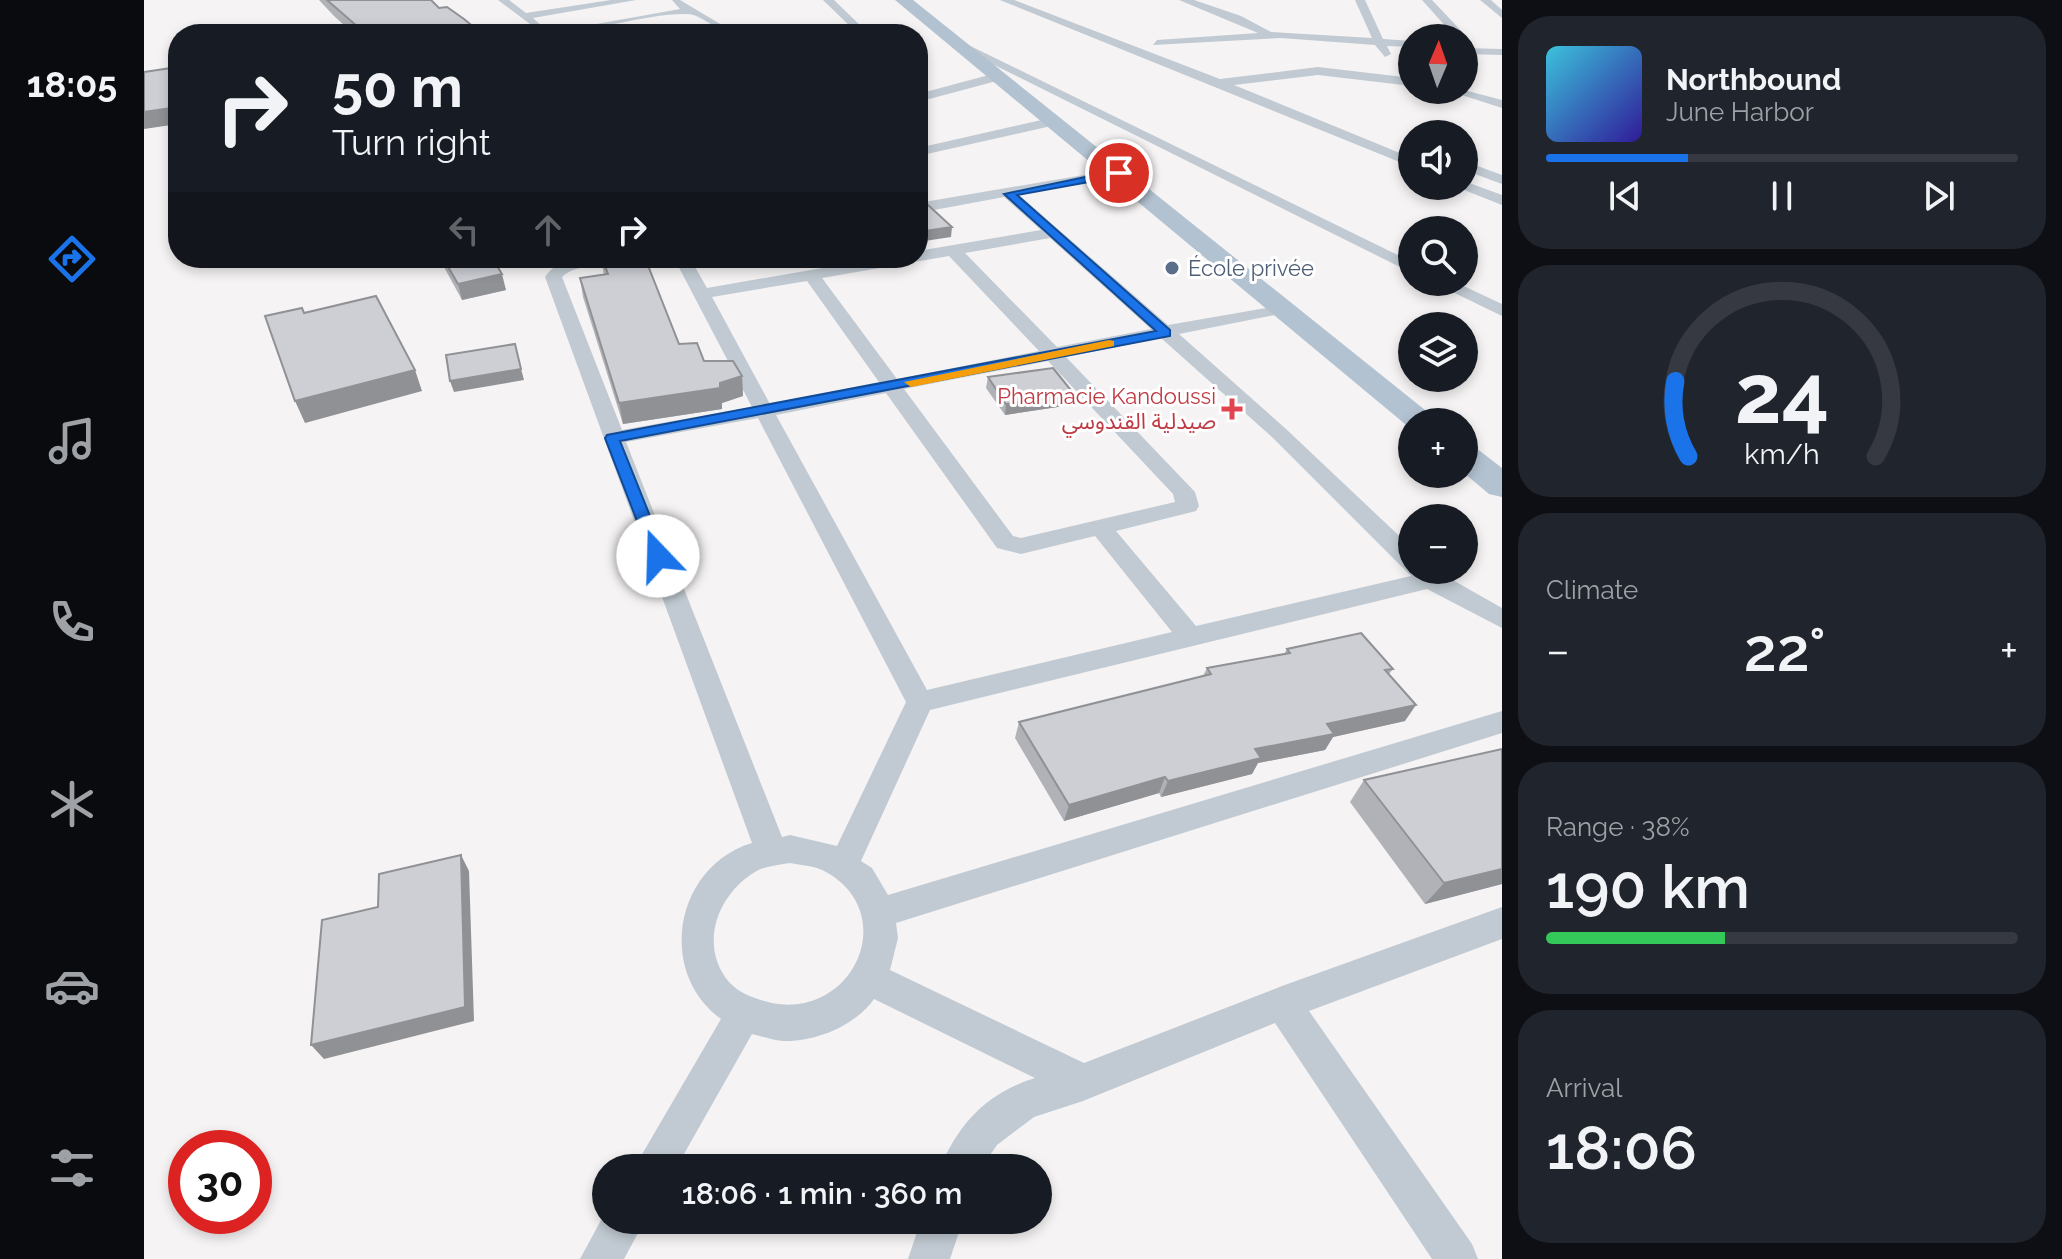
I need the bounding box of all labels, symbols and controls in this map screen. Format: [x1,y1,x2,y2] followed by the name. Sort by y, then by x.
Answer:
[1398,24,1478,104] north arrow
[1398,24,1478,584] map controls
[332,54,463,120] text: 50 m
[200,56,304,160] icon: right
[1666,62,1841,97] text: Northbound
[27,63,117,105] text: 18:05
[1666,97,1814,127] text: June Harbor
[1398,120,1478,200] button: sound
[332,121,491,163] text: Turn right
[1085,139,1153,207] pin
[1097,151,1141,195] icon: arrive
[1603,174,1647,218] icon: previous
[1760,174,1804,218] icon: pause
[1917,174,1961,218] icon: next
[442,208,486,252] icon: left
[526,208,570,252] icon: ahead
[610,208,654,252] icon: right
[1398,216,1478,296] button: search
[44,231,100,287] icon: directions
[1188,255,1314,281] place label: École privée
[1163,259,1181,277] marker: École privée
[1398,312,1478,392] button: layers
[1735,344,1829,441] text: 24
[997,383,1216,438] place label: Pharmacie Kandoussi صيدلية القندوسي
[1223,400,1241,418] marker: Pharmacie Kandoussi صيدلية القندوسي
[1398,408,1478,488] button: +
[44,413,100,469] icon: music
[1744,437,1820,471] text: km/h
[1398,504,1478,584] button: −
[616,514,700,598] position arrow
[1546,575,1638,605] text: Climate
[44,594,100,650] icon: phone
[1744,615,1826,685] text: 22°
[1546,625,1570,676] text: −
[2000,625,2018,676] text: +
[44,776,100,832] icon: climate
[1546,812,1689,842] text: Range · 38%
[1546,852,1750,922] text: 190 km
[44,958,100,1014] icon: car
[1546,1073,1622,1103] text: Arrival
[1546,1113,1697,1183] text: 18:06
[168,1130,272,1234] speed limit sign: 30
[44,1140,100,1196] icon: filters
[682,1176,962,1211] text: 18:06 · 1 min · 360 m

